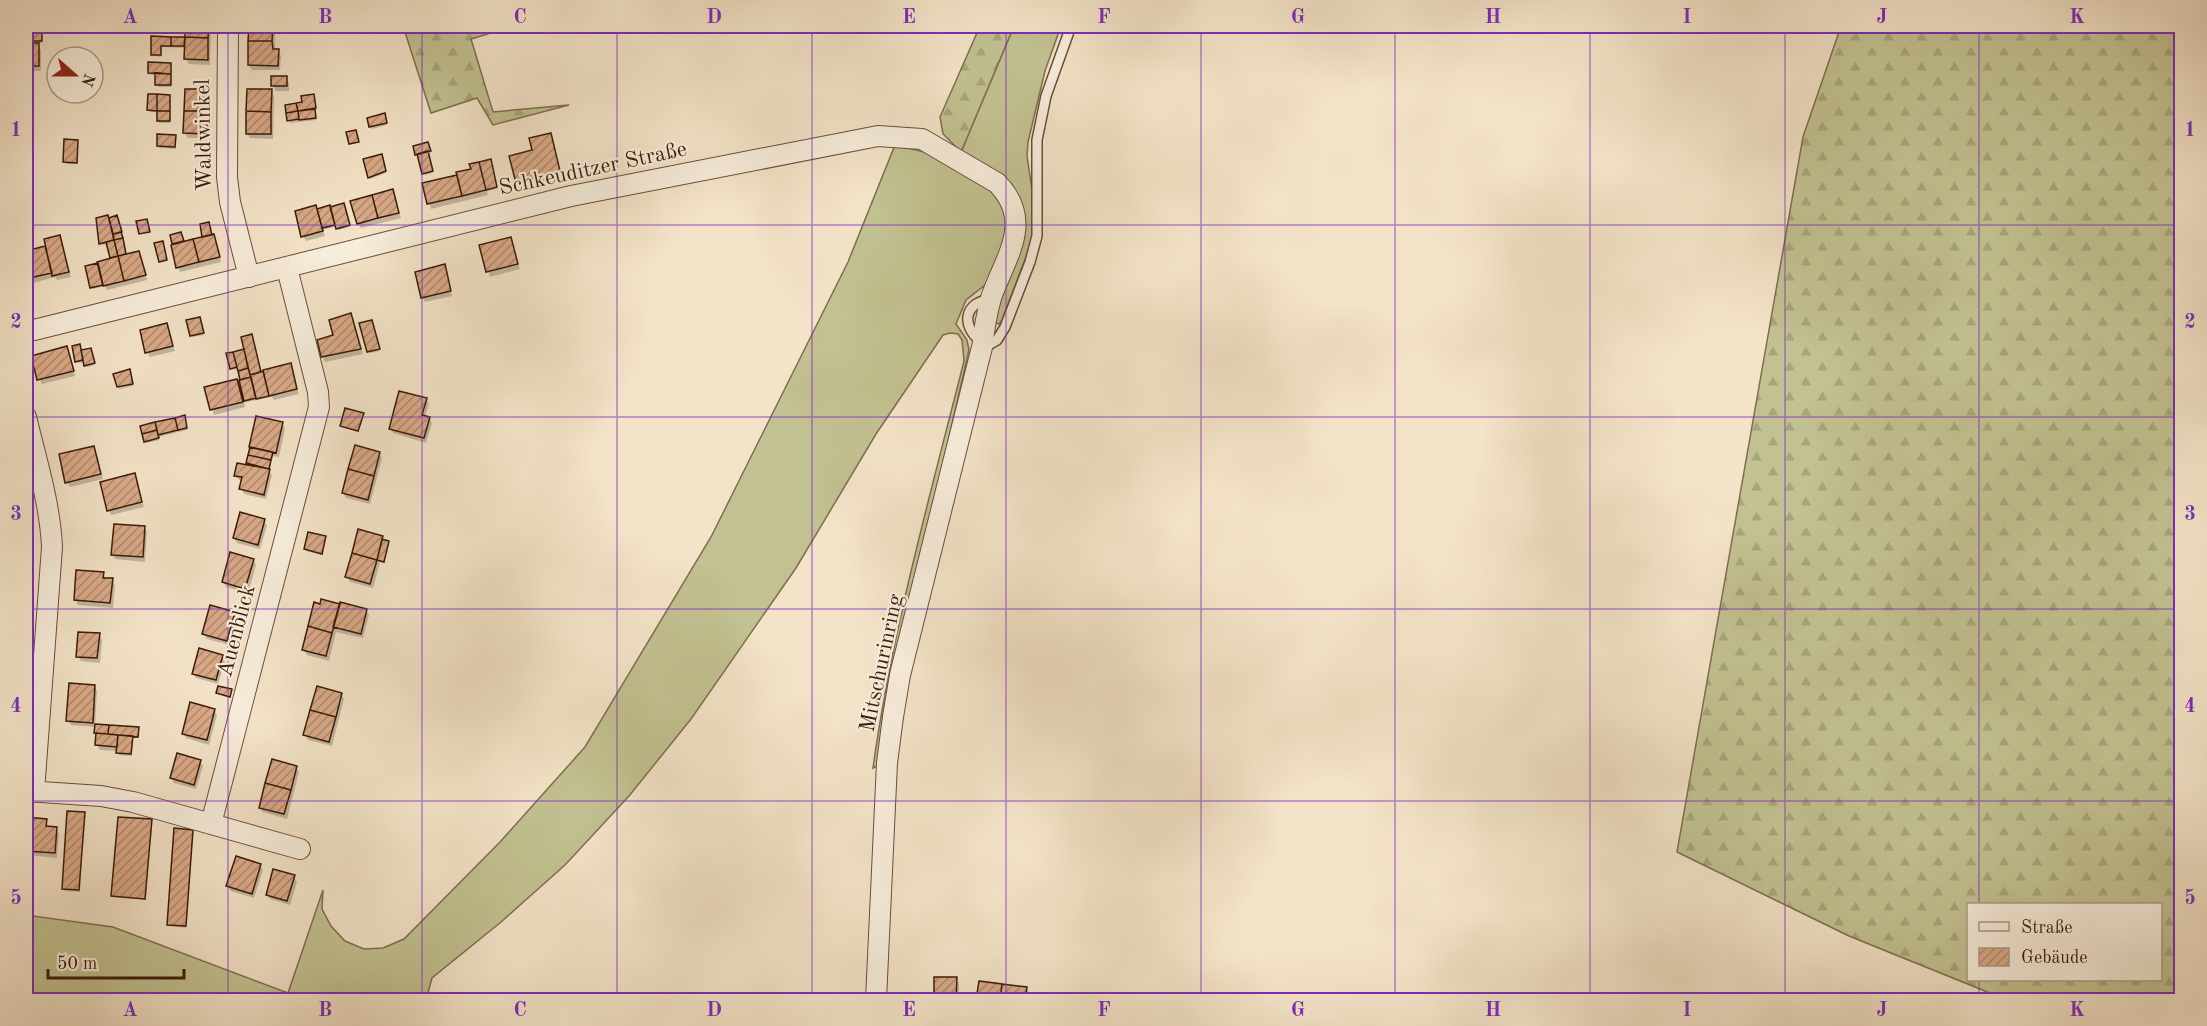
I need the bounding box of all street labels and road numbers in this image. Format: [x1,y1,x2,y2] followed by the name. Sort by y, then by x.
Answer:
[192,79,216,191] street label: Waldwinkel
[497,138,689,200] street label: Schkeuditzer Straße
[214,582,260,680] street label: Auenblick
[857,592,907,734] street label: Mitschurinring

